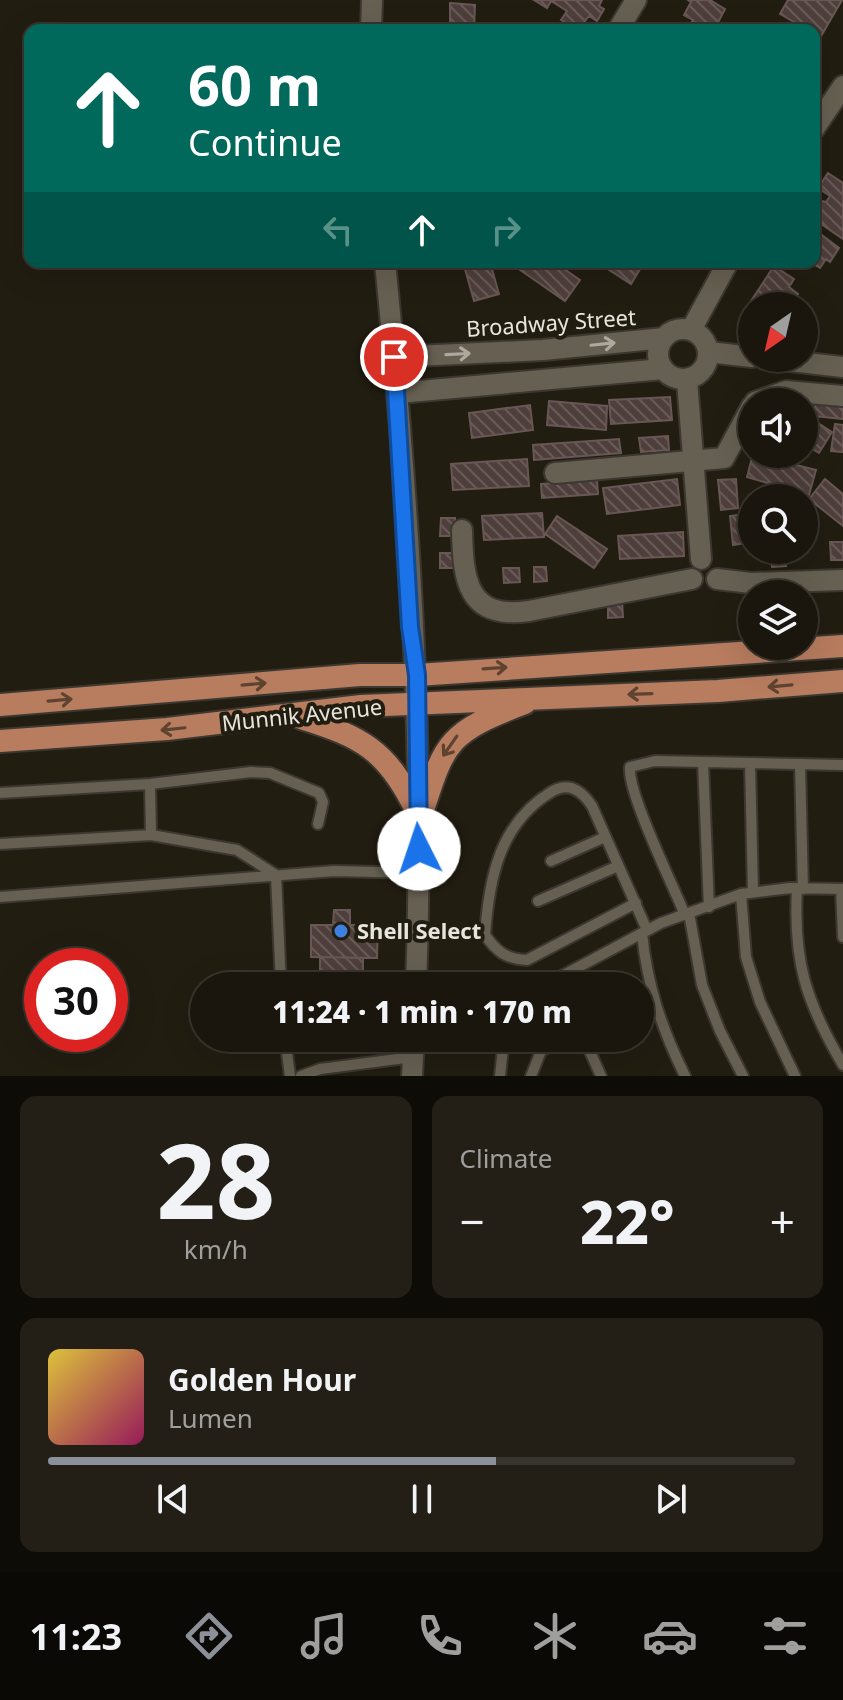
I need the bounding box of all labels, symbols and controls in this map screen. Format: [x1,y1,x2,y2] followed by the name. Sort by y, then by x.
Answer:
[188,46,321,122] text: 60 m
[56,56,160,160] icon: ahead
[188,118,342,167] text: Continue
[316,208,360,252] icon: left
[400,208,444,252] icon: ahead
[484,208,528,252] icon: right
[738,292,818,372] north arrow
[738,292,818,660] map controls
[465,301,637,343] street label: Broadway Street
[360,323,428,391] pin
[372,335,416,379] icon: arrive
[589,337,616,352] one-way arrow
[444,346,471,361] one-way arrow
[738,388,818,468] button: sound
[738,484,818,564] button: search
[738,580,818,660] button: layers
[481,660,508,675] one-way arrow
[240,677,267,692] one-way arrow
[767,679,794,694] one-way arrow
[627,686,654,702] one-way arrow
[220,691,384,737] street label: Munnik Avenue
[46,693,73,708] one-way arrow
[160,721,187,736] one-way arrow
[442,735,459,756] one-way arrow
[377,807,461,891] position arrow
[357,915,481,945] place label: Shell Select
[332,922,350,940] marker: Shell Select
[24,948,128,1052] speed limit sign: 30
[272,991,572,1032] text: 11:24 · 1 min · 170 m
[156,1108,275,1249] text: 28
[460,1140,552,1176] text: Climate
[580,1180,675,1262] text: 22°
[460,1191,485,1251] text: −
[770,1191,795,1251] text: +
[184,1231,248,1267] text: km/h
[168,1359,356,1400] text: Golden Hour
[168,1400,253,1436] text: Lumen
[151,1477,195,1521] icon: previous
[400,1477,444,1521] icon: pause
[649,1477,693,1521] icon: next
[181,1608,237,1664] icon: directions
[296,1608,352,1664] icon: music
[412,1608,468,1664] icon: phone
[527,1608,583,1664] icon: climate
[642,1608,698,1664] icon: car
[757,1608,813,1664] icon: filters
[30,1612,122,1661] text: 11:23

